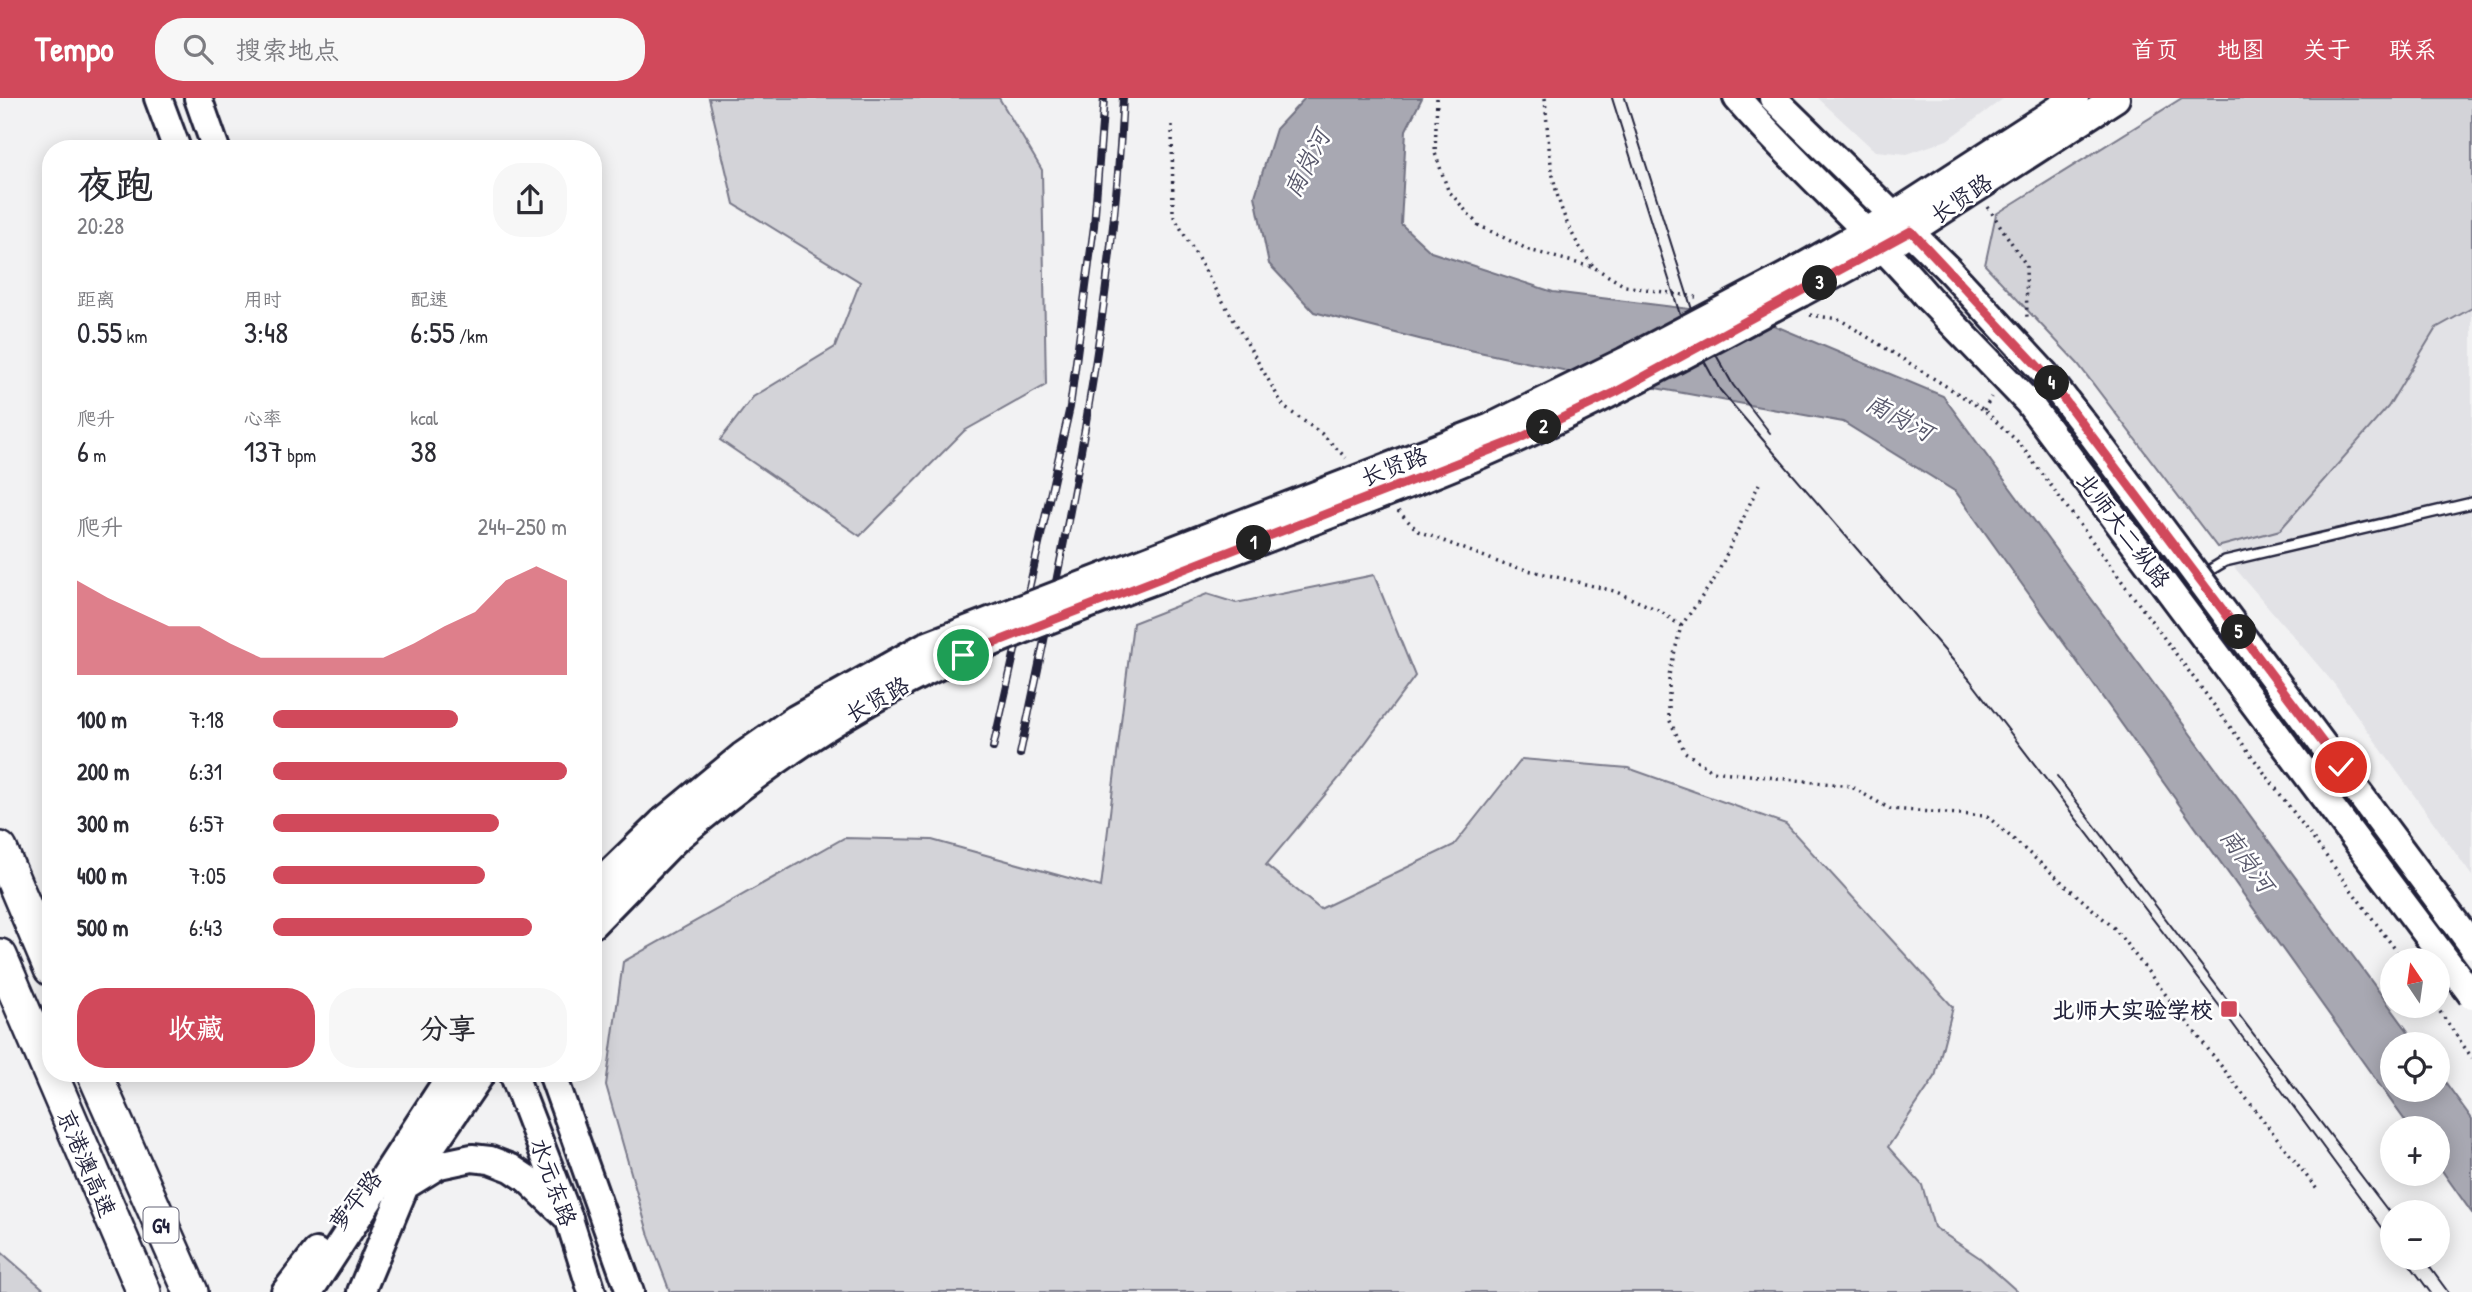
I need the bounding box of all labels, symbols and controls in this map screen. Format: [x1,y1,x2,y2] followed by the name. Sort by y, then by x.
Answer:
[155,18,645,81] search box
[35,27,113,71] text: Tempo
[179,30,217,68] icon: search
[235,32,339,67] text: 搜索地点
[2131,33,2179,65] text: 首页
[2217,33,2265,65] text: 地图
[2303,33,2351,65] text: 关于
[2389,33,2437,65] text: 联系
[1275,120,1338,202] water label: 南岗河
[77,158,153,210] text: 夜跑
[493,163,567,237] button: share
[1924,166,1998,230] street label: 长贤路
[77,210,124,241] text: 20:28
[1802,266,1838,300] pin: 3
[1815,269,1824,295] text: 3
[77,286,115,312] text: 距离
[244,286,282,312] text: 用时
[410,286,448,312] text: 配速
[77,312,122,352] text: 0.55
[244,312,288,352] text: 3:48
[410,312,455,352] text: 6:55
[122,323,147,349] text: km
[455,323,488,349] text: /km
[2035,366,2070,400] pin: 4
[2048,369,2055,395] text: 4
[1861,386,1943,450] water label: 南岗河
[77,405,115,431] text: 爬升
[244,405,282,431] text: 心率
[410,405,438,431] text: kcal
[1526,410,1562,444] pin: 2
[1539,413,1548,439] text: 2
[77,431,89,471] text: 6
[244,431,283,471] text: 137
[410,431,437,471] text: 38
[1356,439,1432,493] street label: 长贤路
[89,442,106,468] text: m
[283,442,316,468] text: bpm
[2070,466,2178,594] street label: 北师大二纵路
[77,511,123,542] text: 爬升
[478,511,567,542] text: 244–250 m
[1236,526,1272,560] pin: 1
[1250,529,1257,555] text: 1
[2222,614,2256,650] pin: 5
[2234,618,2243,644] text: 5
[933,625,993,685] pin
[944,636,982,674] icon: arrive
[839,669,915,729] street label: 长贤路
[77,704,127,735] text: 100 m
[189,704,224,735] text: 7:18
[2311,737,2371,797] pin
[2322,748,2360,786] icon: check
[77,756,129,787] text: 200 m
[189,756,222,787] text: 6:31
[77,808,129,839] text: 300 m
[189,808,225,839] text: 6:57
[2214,821,2284,902] water label: 南岗河
[77,860,127,891] text: 400 m
[189,860,226,891] text: 7:05
[77,912,128,943] text: 500 m
[189,912,222,943] text: 6:43
[2380,948,2450,1018] north arrow
[2380,948,2450,1270] map controls
[77,988,315,1068] button: 收藏
[329,988,567,1068] button: 分享
[2052,994,2213,1025] place label: 北师大实验学校
[2219,999,2239,1019] marker: 北师大实验学校
[2380,1032,2450,1102] button: locate
[50,1104,124,1222] street label: 京港澳高速
[2380,1116,2450,1186] button: +
[524,1133,584,1231] street label: 水元东路
[322,1163,388,1237] street label: 萝平路
[2380,1200,2450,1270] button: −
[144,1208,178,1242] road number: G4

